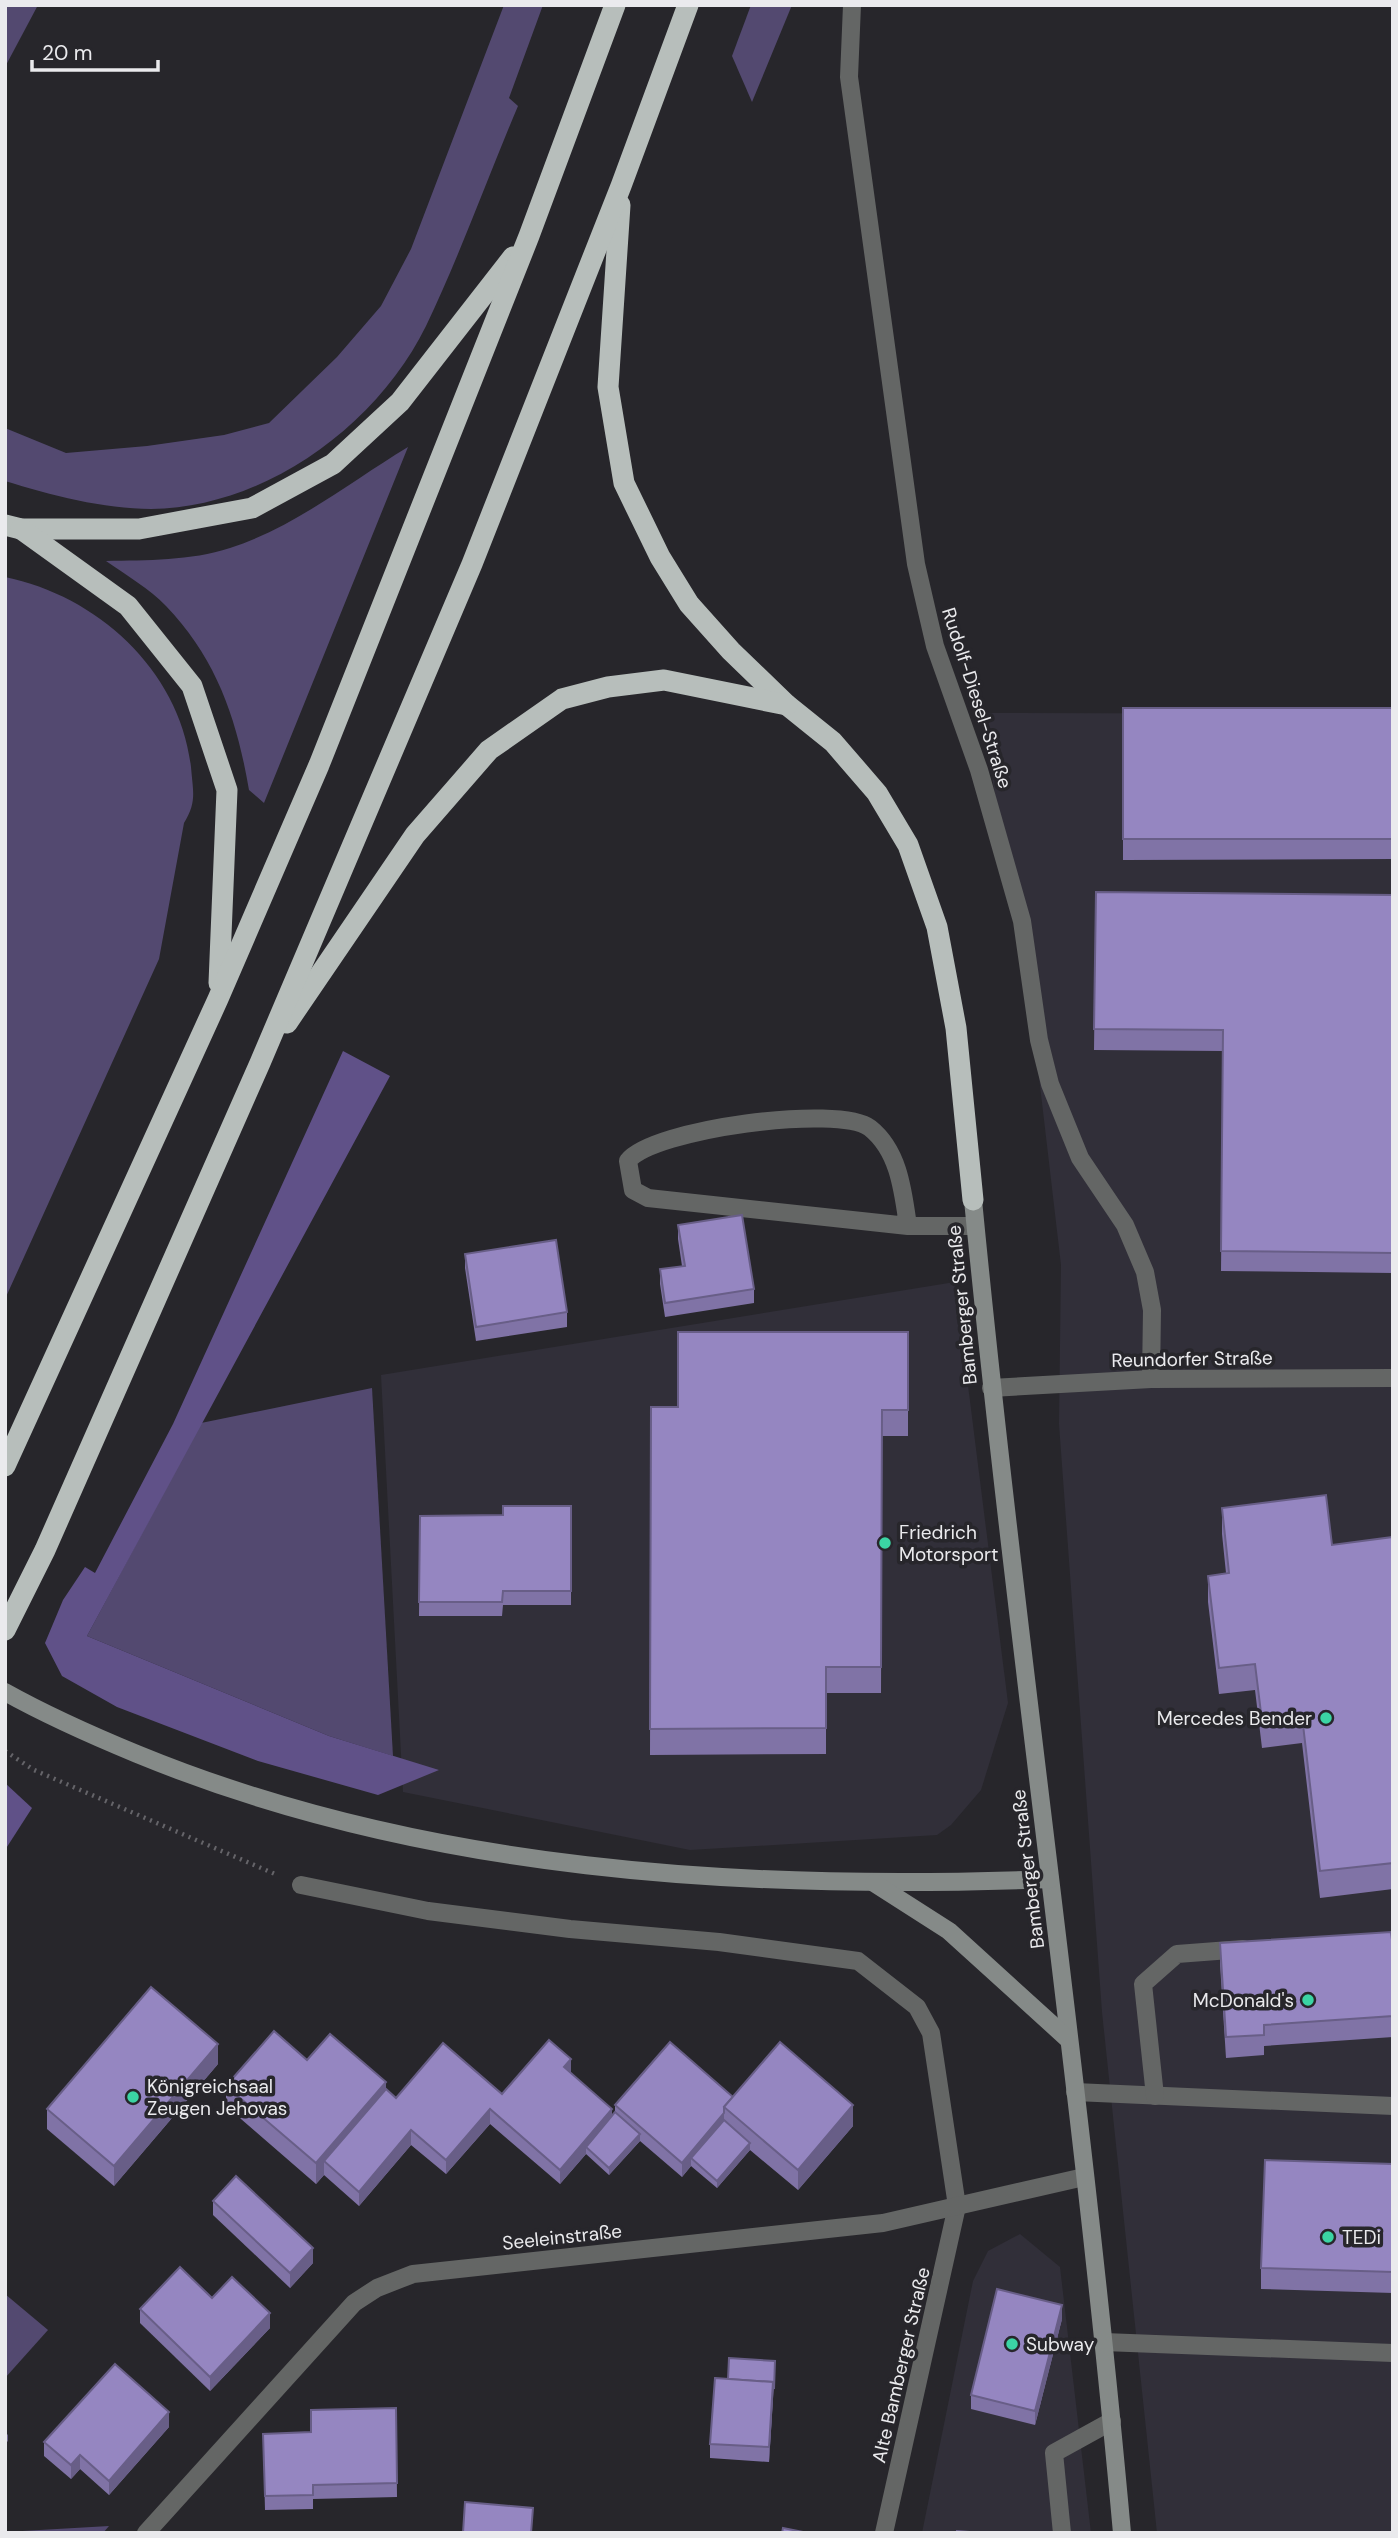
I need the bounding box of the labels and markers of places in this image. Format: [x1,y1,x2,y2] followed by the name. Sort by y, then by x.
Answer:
[899,1520,999,1567] place label: Friedrich Motorsport
[877,1535,893,1551] marker: Friedrich Motorsport
[1157,1706,1312,1731] place label: Mercedes Bender
[1318,1710,1334,1726] marker: Mercedes Bender
[1193,1988,1294,2013] place label: McDonald's
[1300,1992,1316,2008] marker: McDonald's
[147,2074,287,2121] place label: Königreichsaal Zeugen Jehovas
[125,2089,141,2105] marker: Königreichsaal Zeugen Jehovas
[1342,2225,1381,2250] place label: TEDi
[1320,2229,1336,2245] marker: TEDi
[1026,2332,1095,2357] place label: Subway
[1004,2336,1020,2352] marker: Subway

